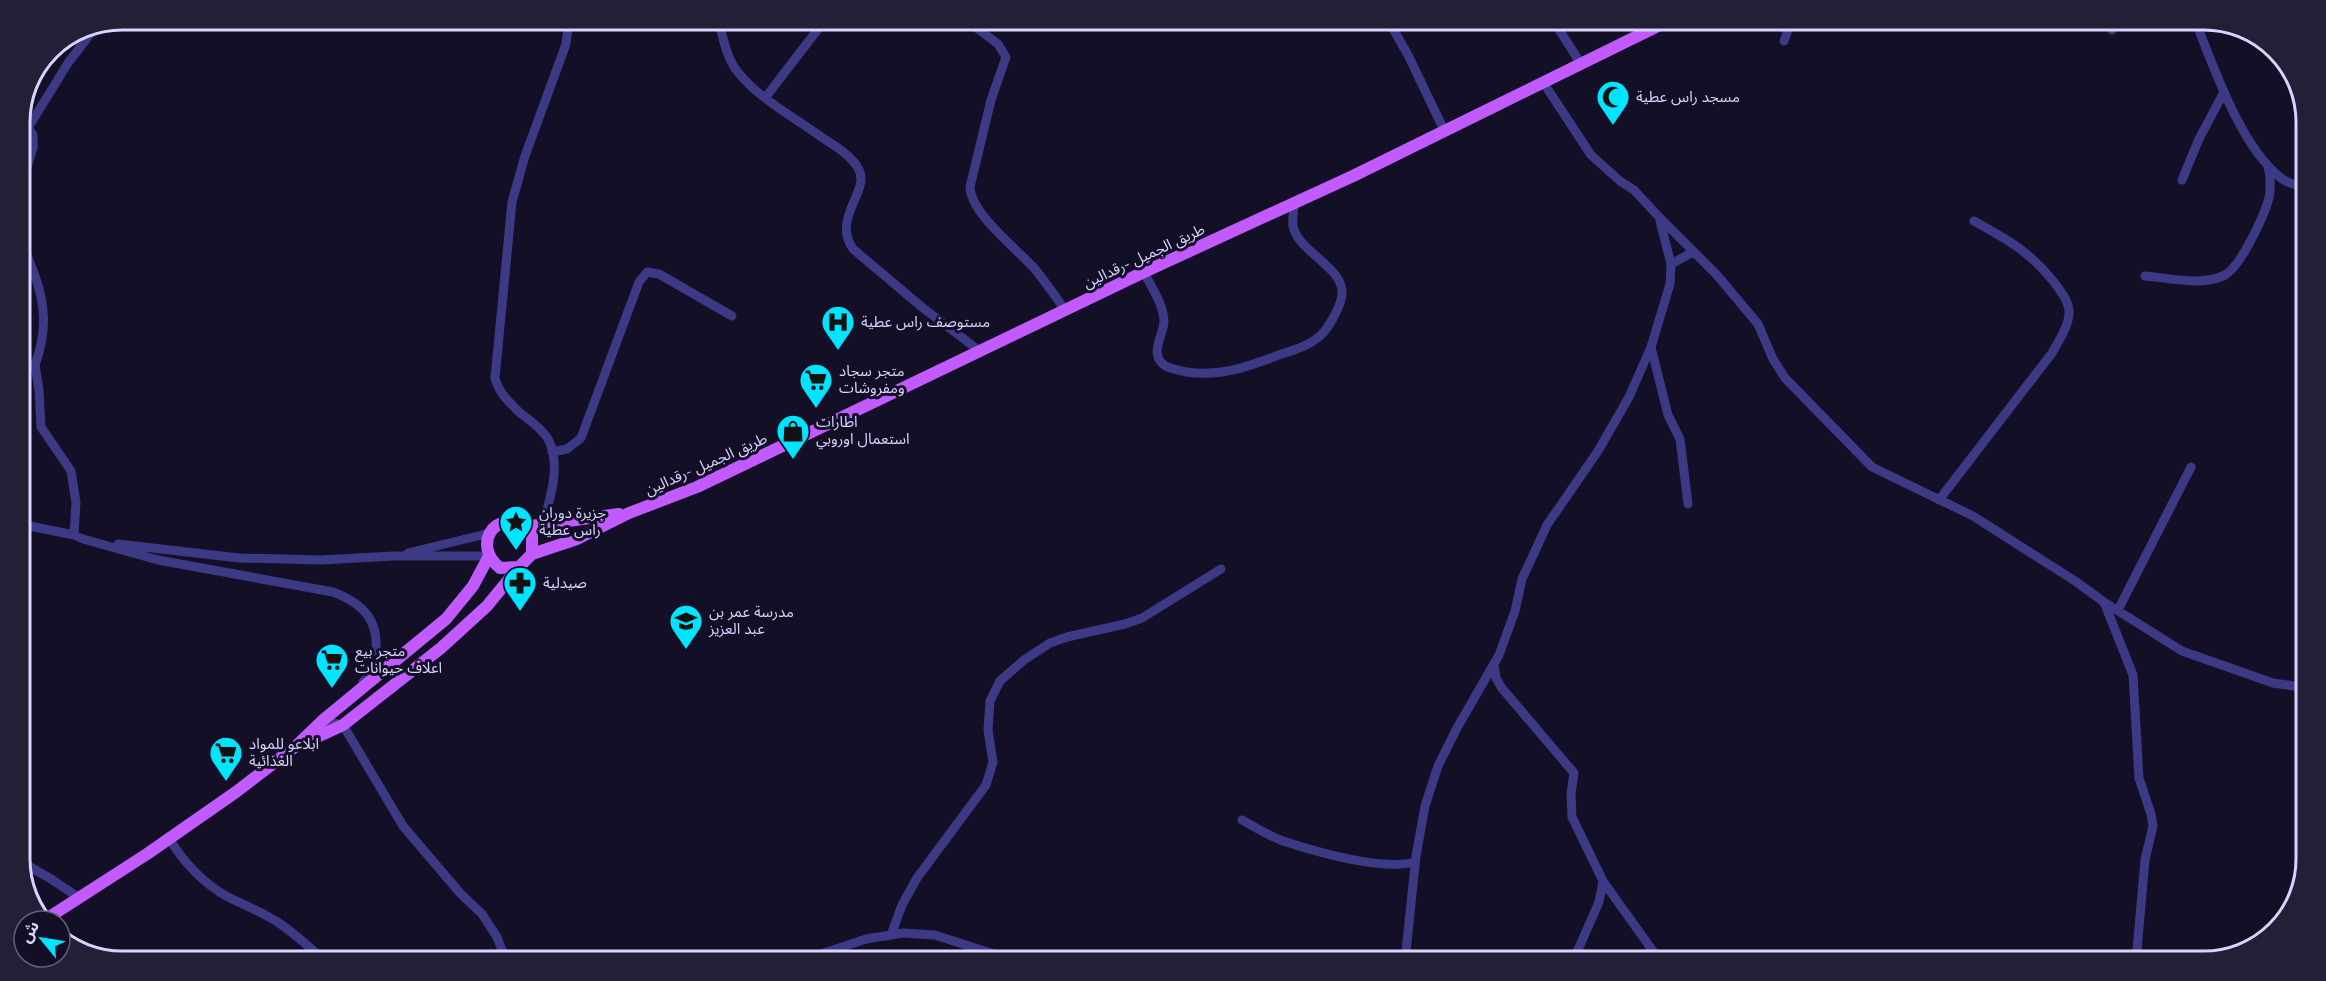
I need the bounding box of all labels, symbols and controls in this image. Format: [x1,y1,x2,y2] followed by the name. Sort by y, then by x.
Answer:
[1595,79,1631,126] mosque icon: مسجد راس عطية
[1636,87,1740,106] place label: مسجد راس عطية
[1080,219,1208,293] street label: طريق الجميل -رقدالين
[820,304,856,351] hospital icon: مستوصف راس عطية
[861,312,990,331] place label: مستوصف راس عطية
[839,361,905,397] place label: متجر سجاد ومفروشات
[798,362,834,409] supermarket icon: متجر سجاد ومفروشات
[816,412,910,450] place label: اطارات استعمال اوروبي
[775,413,811,460] shop icon: اطارات استعمال اوروبي
[642,428,770,500] street label: طريق الجميل -رقدالين
[539,503,606,539] place label: جزيرة دوران راس عطية
[498,504,534,551] place icon: جزيرة دوران راس عطية
[502,565,538,612] pharmacy icon: صيدلية
[543,573,587,592] place label: صيدلية
[708,602,794,638] place label: مدرسة عمر بن عبد العزيز
[668,603,704,650] school or university icon: مدرسة عمر بن عبد العزيز
[355,641,442,677] place label: متجر بيع اعلاف حيوانات
[314,642,350,689] supermarket icon: متجر بيع اعلاف حيوانات
[249,734,319,770] place label: ابلاعو للمواد الغذائية
[208,735,244,782] supermarket icon: ابلاعو للمواد الغذائية
[12,909,72,969] north arrow
[16,917,43,946] text: ش

